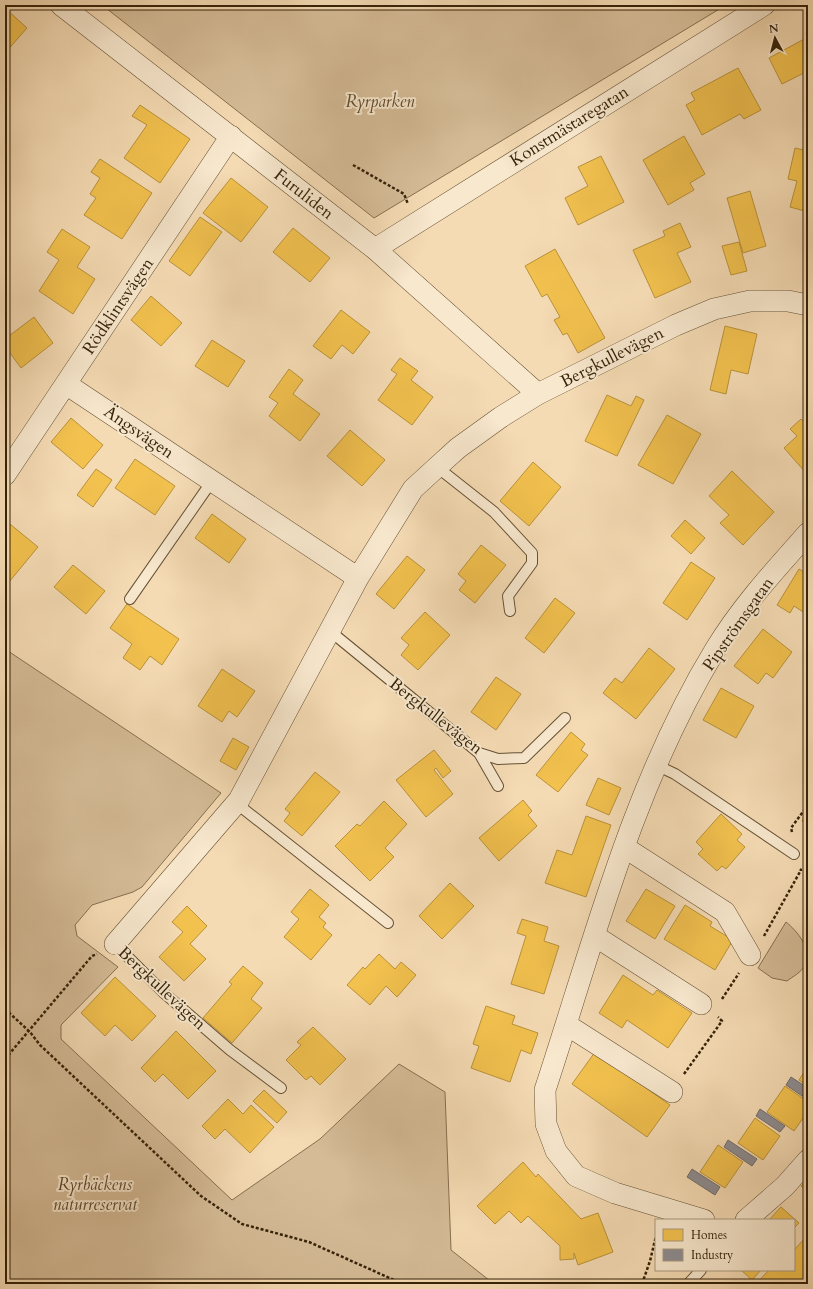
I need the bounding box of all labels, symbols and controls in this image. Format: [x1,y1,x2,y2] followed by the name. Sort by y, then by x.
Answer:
[755,18,795,58] north arrow
[768,20,780,37] text: N
[505,80,633,172] street label: Konstmästaregatan
[345,90,415,113] park label: Ryrparken
[269,163,339,225] street label: Furuliden
[77,253,159,359] street label: Rödklintsvägen
[557,321,668,393] street label: Bergkullevägen
[99,400,179,464] street label: Ängsvägen
[697,572,779,676] street label: Pipströmsgatan
[384,672,488,760] street label: Bergkullevägen
[113,941,211,1035] street label: Bergkullevägen
[53,1173,138,1216] park label: Ryrbäckens naturreservat
[655,1219,795,1271] legend
[691,1227,727,1243] text: Homes
[691,1247,734,1263] text: Industry

